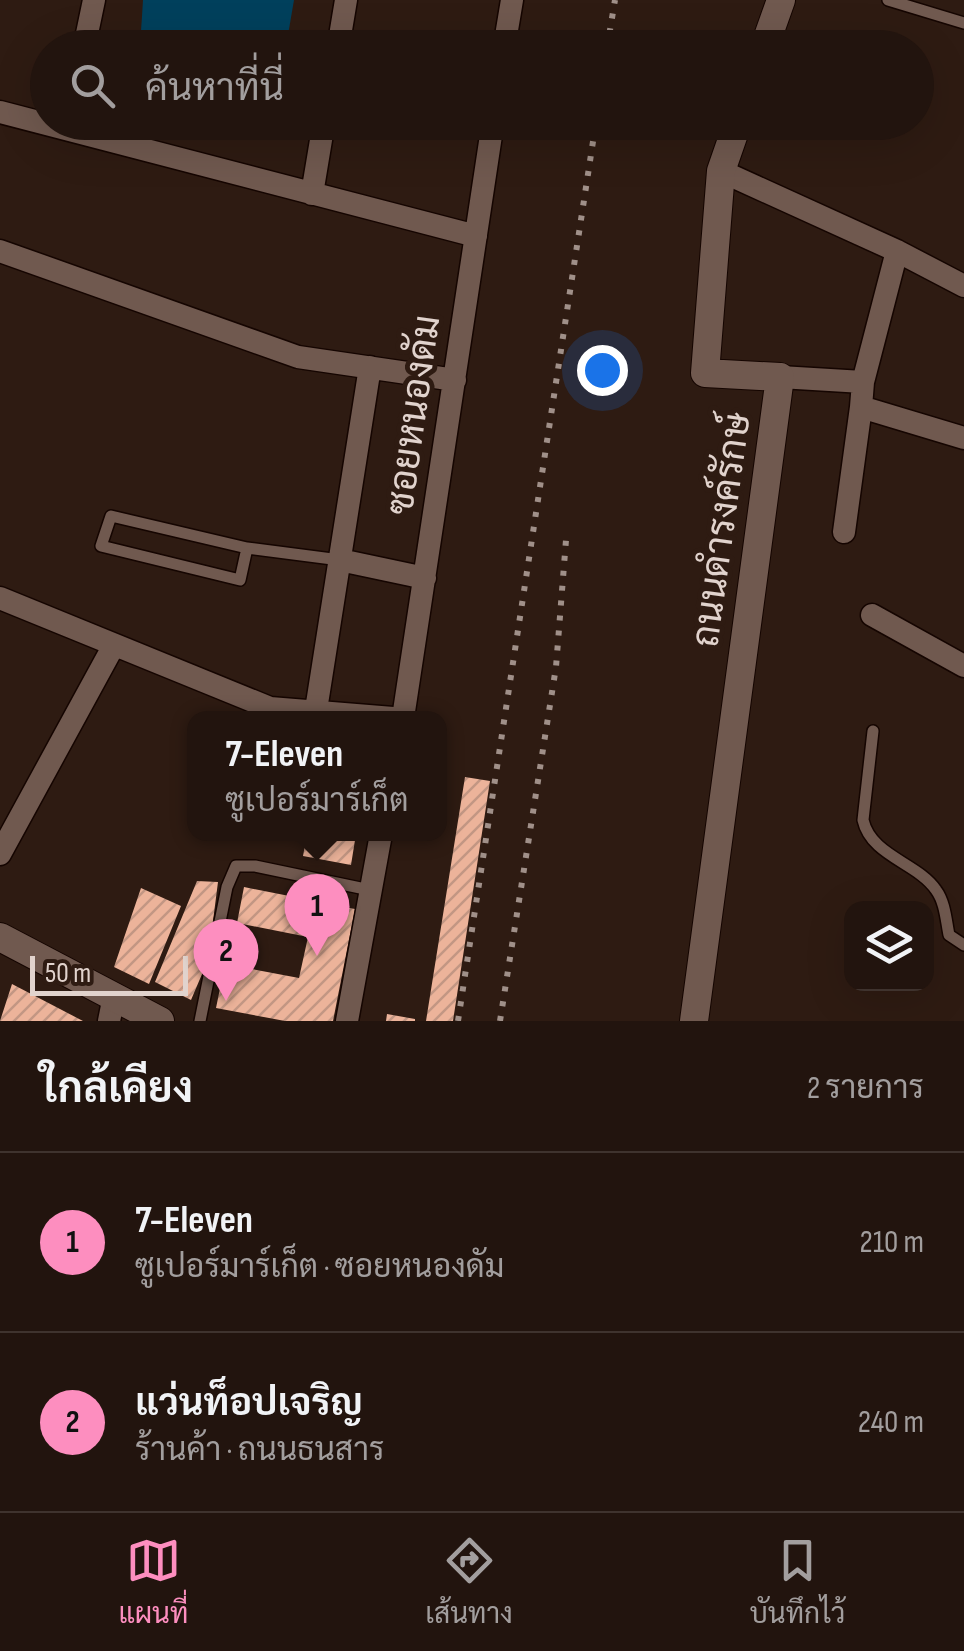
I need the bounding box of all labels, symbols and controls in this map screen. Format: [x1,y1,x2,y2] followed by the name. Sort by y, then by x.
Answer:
[30,30,934,140] search box
[65,58,120,113] icon: search
[145,66,284,111] text: ค้นหาที่นี่
[377,312,450,518] street label: ซอยหนองดัม
[577,345,628,396] your location
[680,408,761,650] street label: ถนนดำรงค์รักษ์
[187,711,447,841] popup
[225,732,343,777] text: 7-Eleven
[225,782,409,821] text: ซูเปอร์มาร์เก็ต
[284,874,350,956] pin: 1
[844,901,934,991] map controls
[844,901,934,991] button: layers
[194,918,258,1001] pin: 2
[30,951,188,996] scale bar
[45,957,91,990] text: 50 m
[40,1064,193,1115] text: ใกล้เคียง
[807,1069,924,1108] text: 2 รายการ
[135,1198,253,1243] text: 7-Eleven
[66,1223,79,1262] text: 1
[860,1223,924,1262] text: 210 m
[135,1248,504,1287] text: ซูเปอร์มาร์เก็ต · ซอยหนองดัม
[135,1381,363,1426] text: แว่นท็อปเจริญ
[65,1403,80,1442] text: 2
[858,1403,924,1442] text: 240 m
[135,1431,384,1470] text: ร้านค้า · ถนนธนสาร
[118,1533,188,1631] tab: แผนที่
[425,1533,513,1631] tab: เส้นทาง
[750,1533,845,1631] tab: บันทึกไว้

